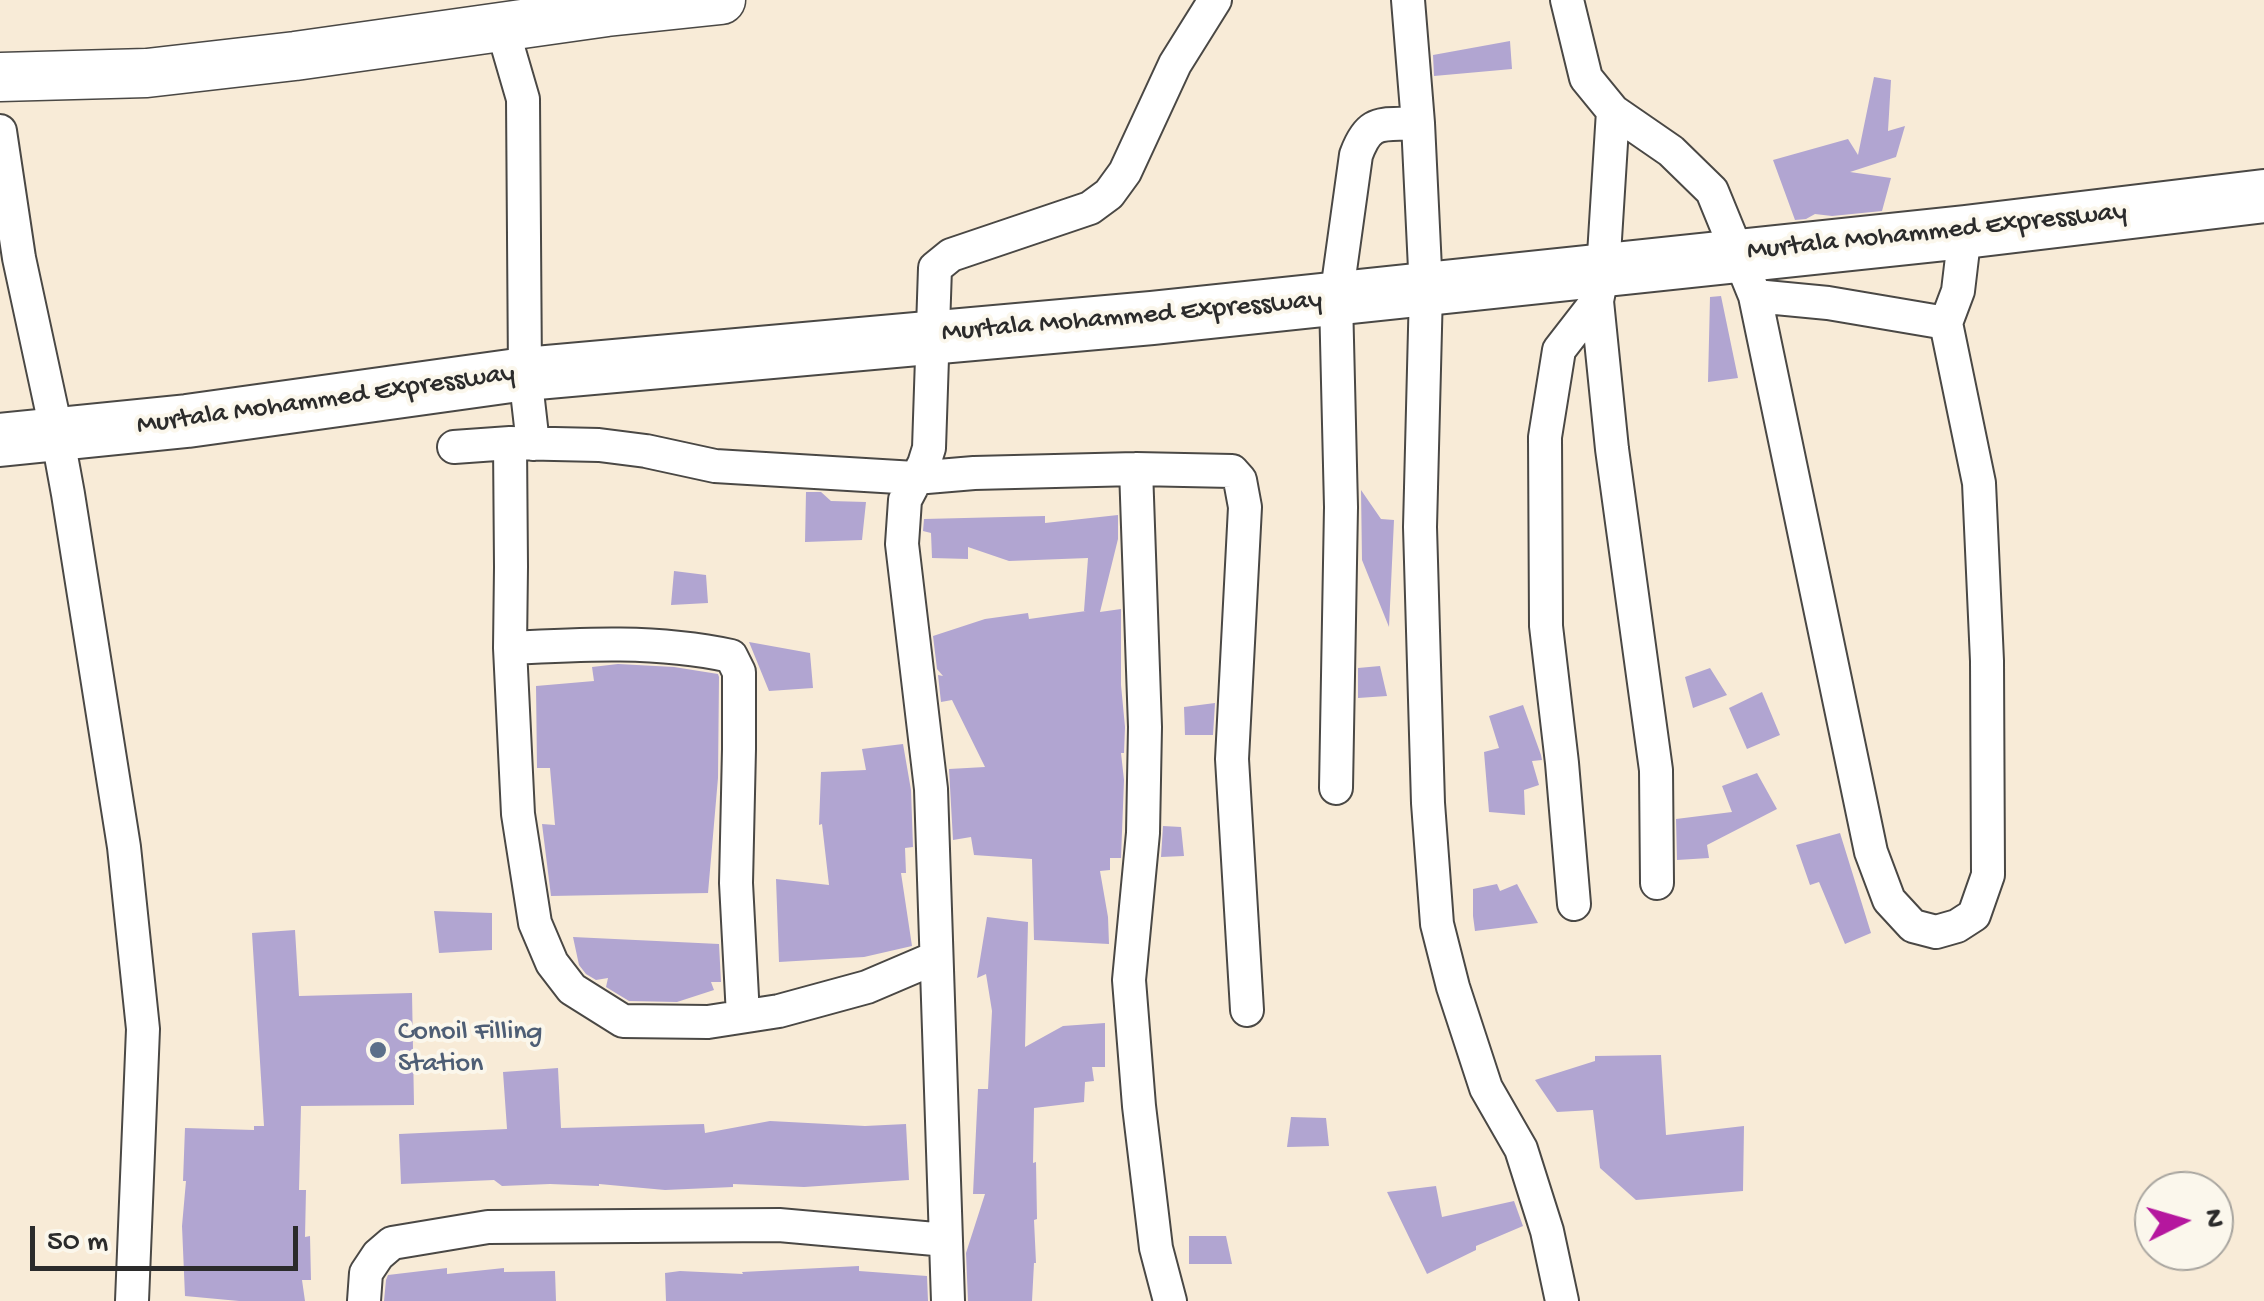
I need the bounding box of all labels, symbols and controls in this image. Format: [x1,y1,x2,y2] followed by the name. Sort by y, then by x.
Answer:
[1746,196,2128,270] street label: Murtala Mohammed Expressway
[940,285,1324,351] street label: Murtala Mohammed Expressway
[135,358,517,444] street label: Murtala Mohammed Expressway
[398,1017,542,1083] place label: Conoil Filling Station
[367,1039,389,1061] marker: Conoil Filling Station
[2134,1171,2234,1271] north arrow
[35,1206,302,1268] scale bar
[2195,1208,2230,1229] text: N
[47,1226,108,1261] text: 50 m

